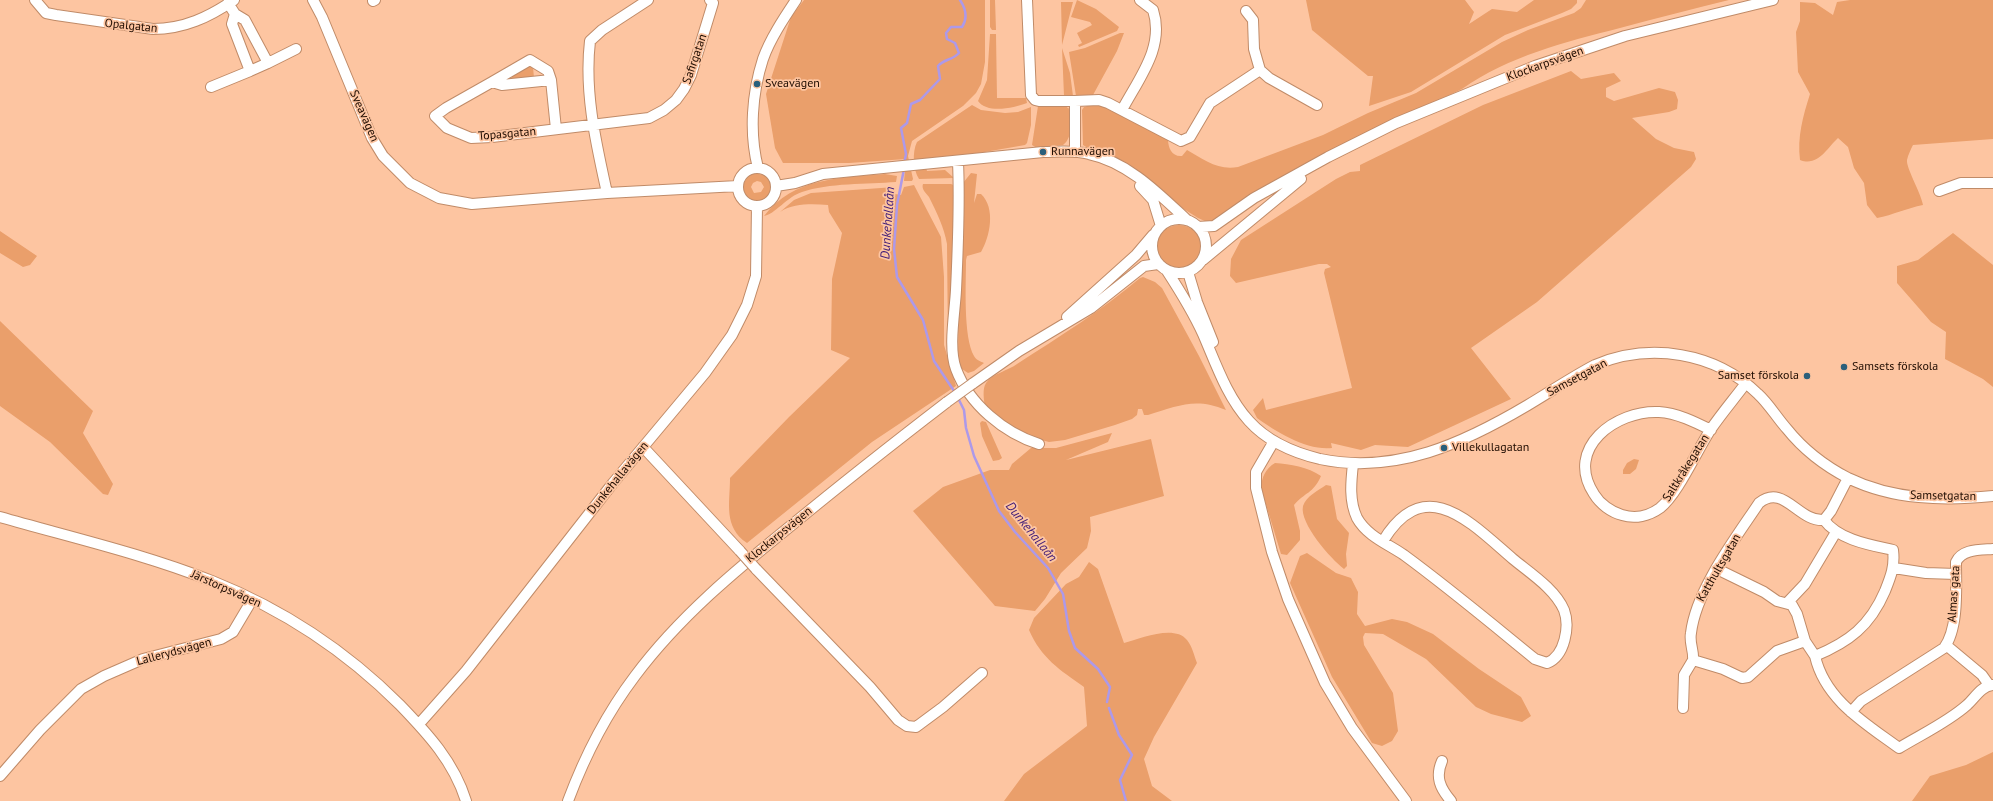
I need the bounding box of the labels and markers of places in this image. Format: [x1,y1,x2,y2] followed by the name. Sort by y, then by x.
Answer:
[765,77,820,91] place label: Sveavägen
[752,79,762,89] marker: Sveavägen
[1051,145,1114,159] place label: Runnavägen
[1038,147,1048,157] marker: Runnavägen
[1852,360,1938,374] place label: Samsets förskola
[1839,362,1849,372] marker: Samsets förskola
[1718,369,1799,383] place label: Samset förskola
[1802,371,1812,381] marker: Samset förskola
[1452,441,1529,455] place label: Villekullagatan
[1439,443,1449,453] marker: Villekullagatan

